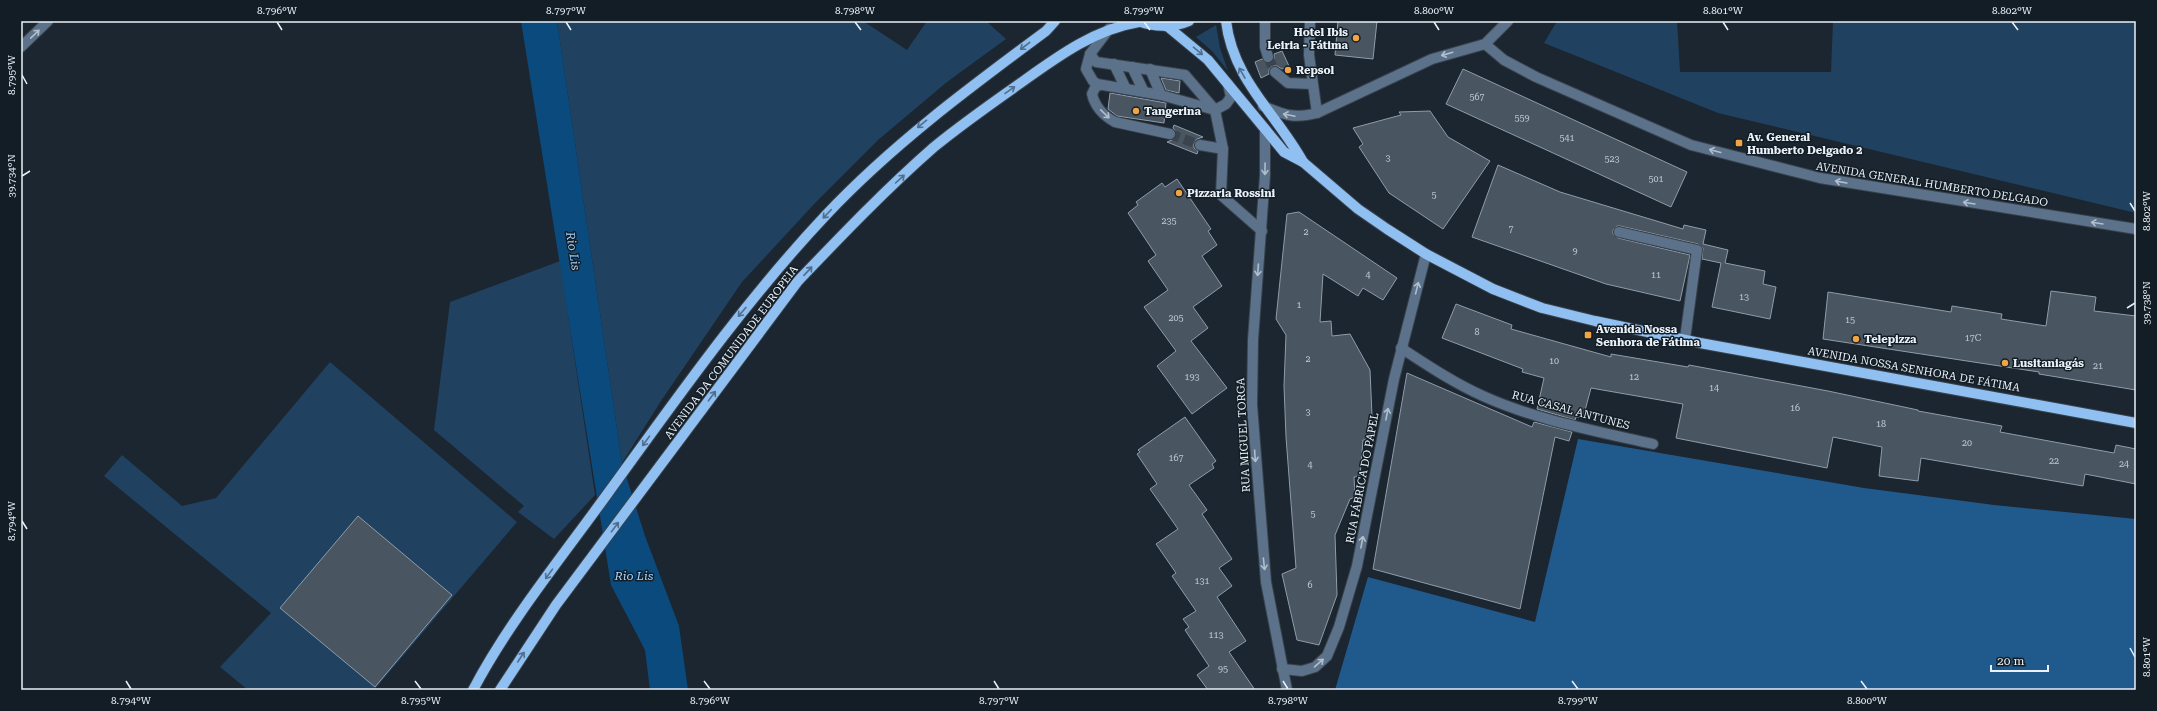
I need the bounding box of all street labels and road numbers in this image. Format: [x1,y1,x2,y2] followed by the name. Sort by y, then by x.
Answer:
[1815,160,2049,209] street label: AVENIDA GENERAL HUMBERTO DELGADO
[662,263,801,441] street label: AVENIDA DA COMUNIDADE EUROPEIA
[1807,343,2021,395] street label: AVENIDA NOSSA SENHORA DE FÁTIMA
[1234,377,1253,493] street label: RUA MIGUEL TORGA
[1510,388,1631,433] street label: RUA CASAL ANTUNES
[1342,411,1382,545] street label: RUA FÁBRICA DO PAPEL

